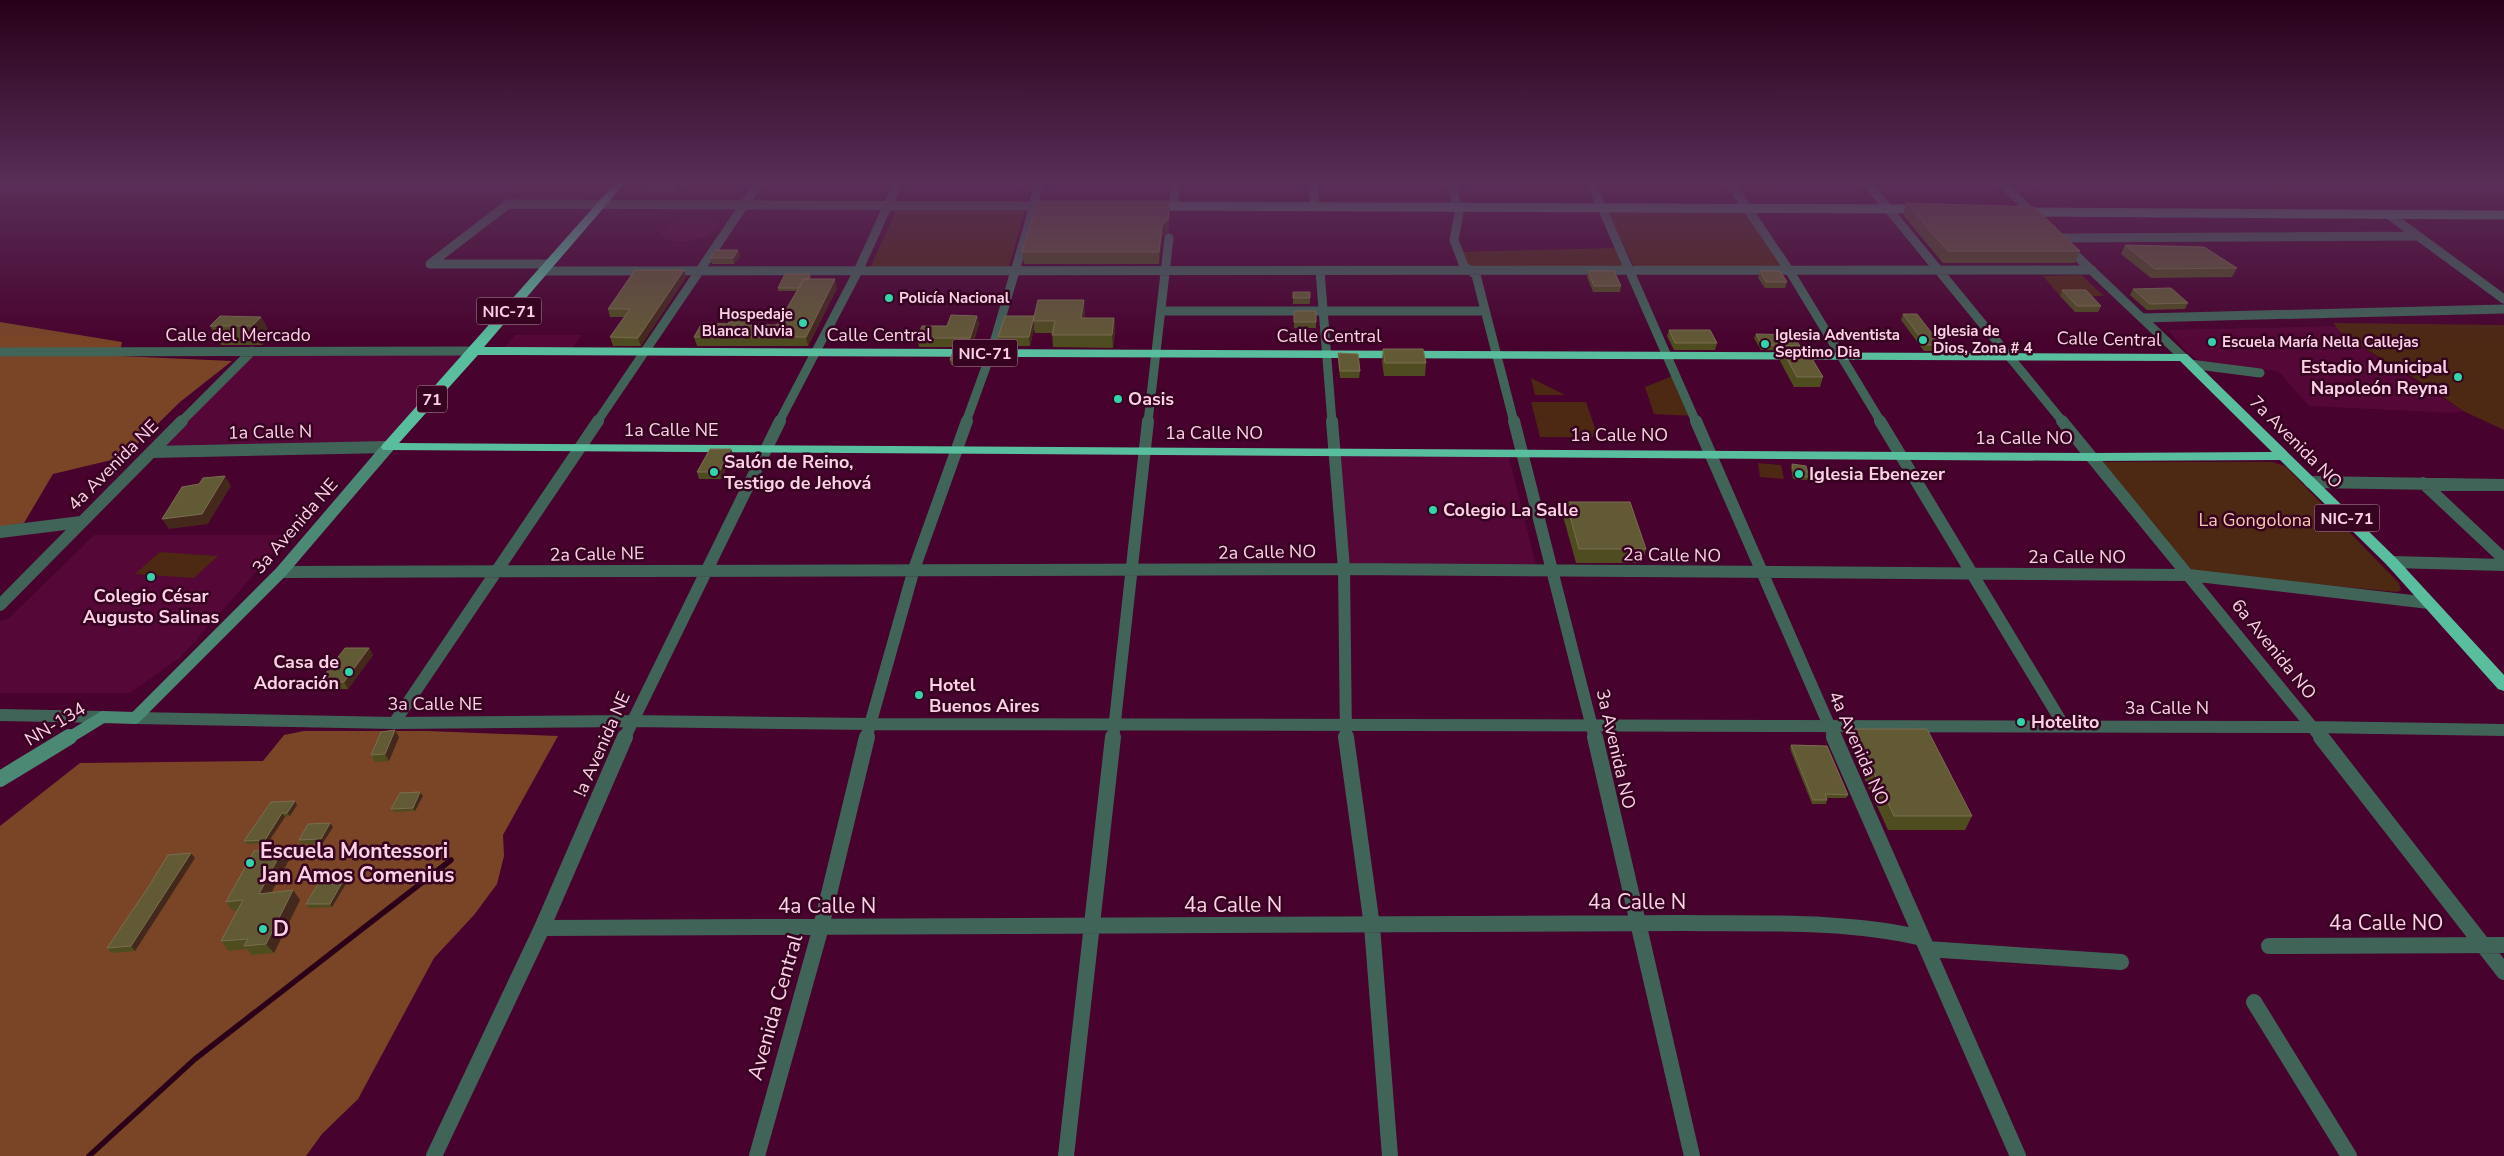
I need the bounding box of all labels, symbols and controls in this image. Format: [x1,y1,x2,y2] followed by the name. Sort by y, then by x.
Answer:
[899,288,1010,308] place label: Policía Nacional
[883,292,895,304] marker: Policía Nacional
[476,298,542,324] road number: NIC-71
[702,304,793,341] place label: Hospedaje Blanca Nuvia
[797,317,809,329] marker: Hospedaje Blanca Nuvia
[1933,321,2032,358] place label: Iglesia de Dios, Zona # 4
[165,323,311,347] street label: Calle del Mercado
[827,323,932,347] street label: Calle Central
[1277,324,1382,348] street label: Calle Central
[1775,325,1900,362] place label: Iglesia Adventista Septimo Dia
[2056,326,2162,352] street label: Calle Central
[2222,332,2419,352] place label: Escuela María Nella Callejas
[1917,334,1929,346] marker: Iglesia de Dios, Zona # 4
[2206,336,2218,348] marker: Escuela María Nella Callejas
[1759,338,1771,350] marker: Iglesia Adventista Septimo Dia
[952,339,1018,366] road number: NIC-71
[2301,355,2448,400] place label: Estadio Municipal Napoleón Reyna
[2452,371,2464,383] marker: Estadio Municipal Napoleón Reyna
[417,386,447,412] road number: 71
[1128,387,1174,411] place label: Oasis
[2244,390,2348,494] street label: 7a Avenida NO
[1112,393,1124,405] marker: Oasis
[62,414,164,516] street label: 4a Avenida NE
[624,418,718,442] street label: 1a Calle NE
[228,419,312,445] street label: 1a Calle N
[1165,421,1263,445] street label: 1a Calle NO
[1570,423,1668,447] street label: 1a Calle NO
[1975,426,2073,450] street label: 1a Calle NO
[724,450,871,495] place label: Salón de Reino, Testigo de Jehová
[1809,462,1945,486] place label: Iglesia Ebenezer
[708,466,720,478] marker: Salón de Reino, Testigo de Jehová
[1793,468,1805,480] marker: Iglesia Ebenezer
[247,473,343,579] street label: 3a Avenida NE
[1443,498,1578,522] place label: Colegio La Salle
[1427,504,1439,516] marker: Colegio La Salle
[2314,504,2380,532] road number: NIC-71
[2199,508,2311,532] park label: La Gongolona
[1218,539,1316,565] street label: 2a Calle NO
[549,541,645,567] street label: 2a Calle NE
[1623,542,1721,568] street label: 2a Calle NO
[2028,545,2126,569] street label: 2a Calle NO
[145,571,157,583] marker: Colegio César Augusto Salinas
[83,584,219,629] place label: Colegio César Augusto Salinas
[2226,594,2322,704] street label: 6a Avenida NO
[254,650,339,695] place label: Casa de Adoración
[343,666,355,678] marker: Casa de Adoración
[929,673,1040,718] place label: Hotel Buenos Aires
[1591,687,1641,811] street label: 3a Avenida NO
[1823,687,1895,809] street label: 4a Avenida NO
[568,688,636,800] street label: !a Avenida NE
[913,689,925,701] marker: Hotel Buenos Aires
[388,692,482,716] street label: 3a Calle NE
[20,696,90,751] street label: NN-134
[2125,696,2209,720] street label: 3a Calle N
[2031,710,2099,734] place label: Hotelito
[2015,716,2027,728] marker: Hotelito
[259,837,454,889] place label: Escuela Montessori Jan Amos Comenius
[244,857,256,869] marker: Escuela Montessori Jan Amos Comenius
[1588,888,1686,916] street label: 4a Calle N
[1184,891,1282,919] street label: 4a Calle N
[778,892,876,920] street label: 4a Calle N
[2329,909,2443,937] street label: 4a Calle NO
[273,915,289,943] place label: D
[257,923,269,935] marker: D
[741,930,809,1083] street label: Avenida Central

